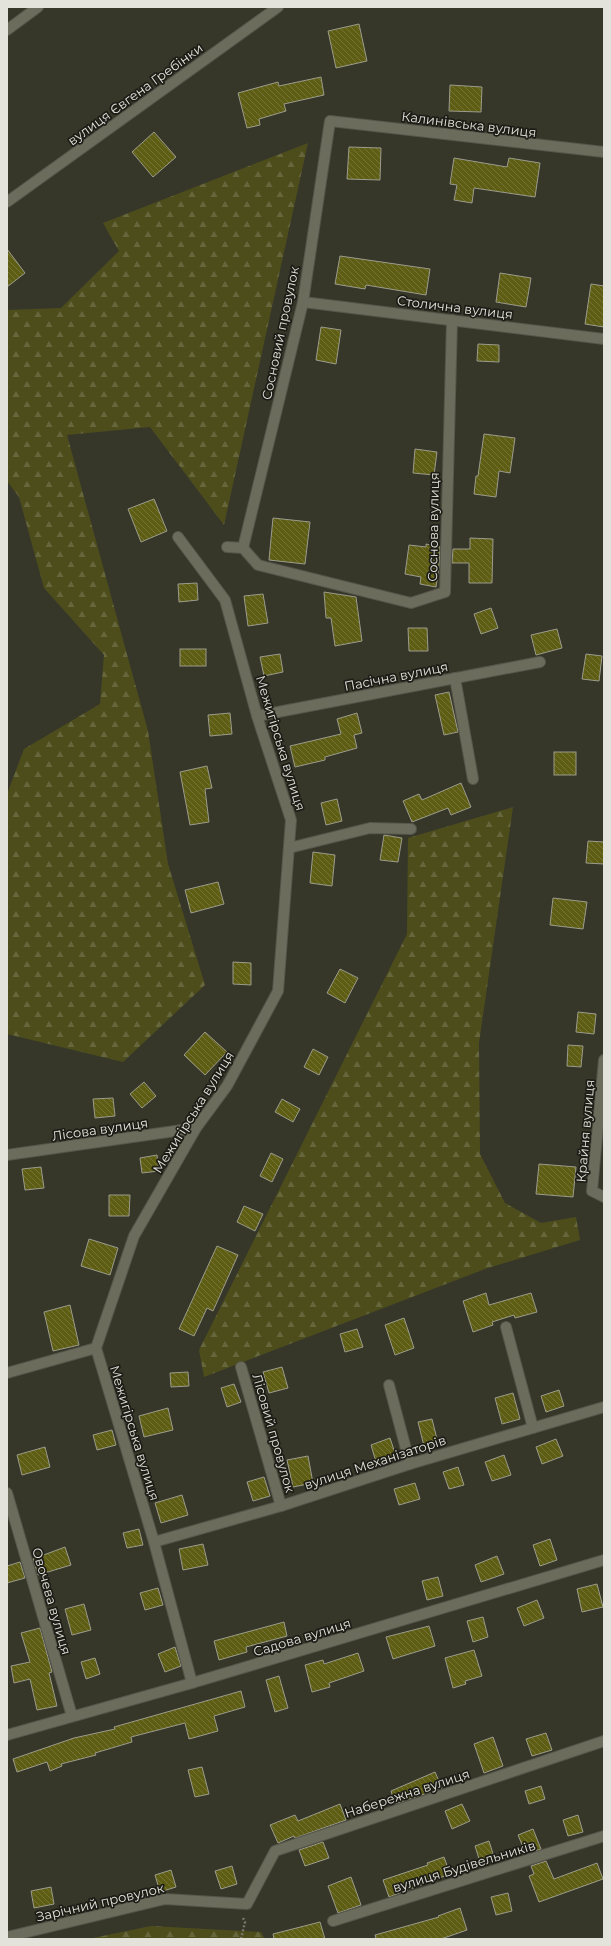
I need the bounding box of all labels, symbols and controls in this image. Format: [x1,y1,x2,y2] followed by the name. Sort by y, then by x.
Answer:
[64,40,206,148] street label: вулиця Євгена Гребінки
[401,108,537,140] street label: Калинівська вулиця
[258,265,302,401] street label: Сосновий провулок
[396,292,514,322] street label: Столична вулиця
[424,472,442,582] street label: Соснова вулиця
[343,658,449,694] street label: Пасічна вулиця
[253,673,309,813] street label: Межигірська вулиця
[149,1048,237,1176] street label: Межигірська вулиця
[573,1079,597,1183] street label: Крайня вулиця
[51,1114,149,1144] street label: Лісова вулиця
[107,1363,163,1503] street label: Межигірська вулиця
[249,1372,299,1495] street label: Лісовий провулок
[302,1431,448,1493] street label: вулиця Механізаторів
[29,1546,75,1656] street label: Овочева вулиця
[251,1615,353,1659] street label: Садова вулиця
[342,1765,472,1821] street label: Набережна вулиця
[391,1837,537,1895] street label: вулиця Будівельників
[34,1879,166,1925] street label: Зарічний провулок

